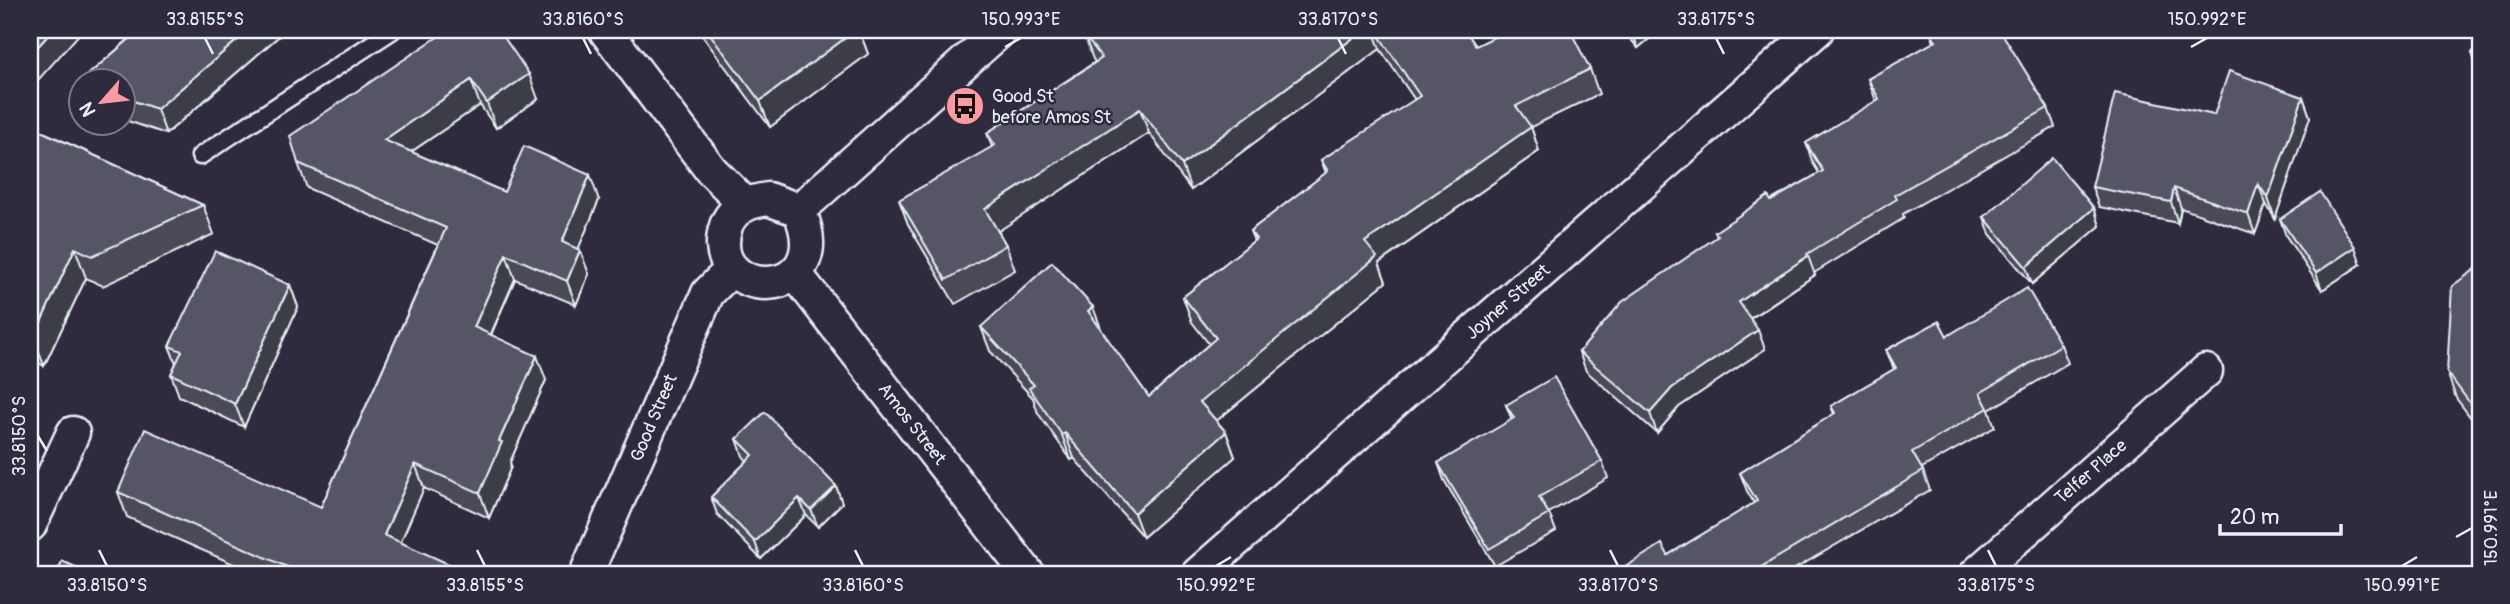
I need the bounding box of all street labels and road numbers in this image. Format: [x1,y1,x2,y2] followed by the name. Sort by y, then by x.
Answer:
[1461,259,1555,345] street label: Joyner Street
[625,370,683,465] street label: Good Street
[873,378,952,470] street label: Amos Street
[2050,434,2132,510] street label: Telfer Place

